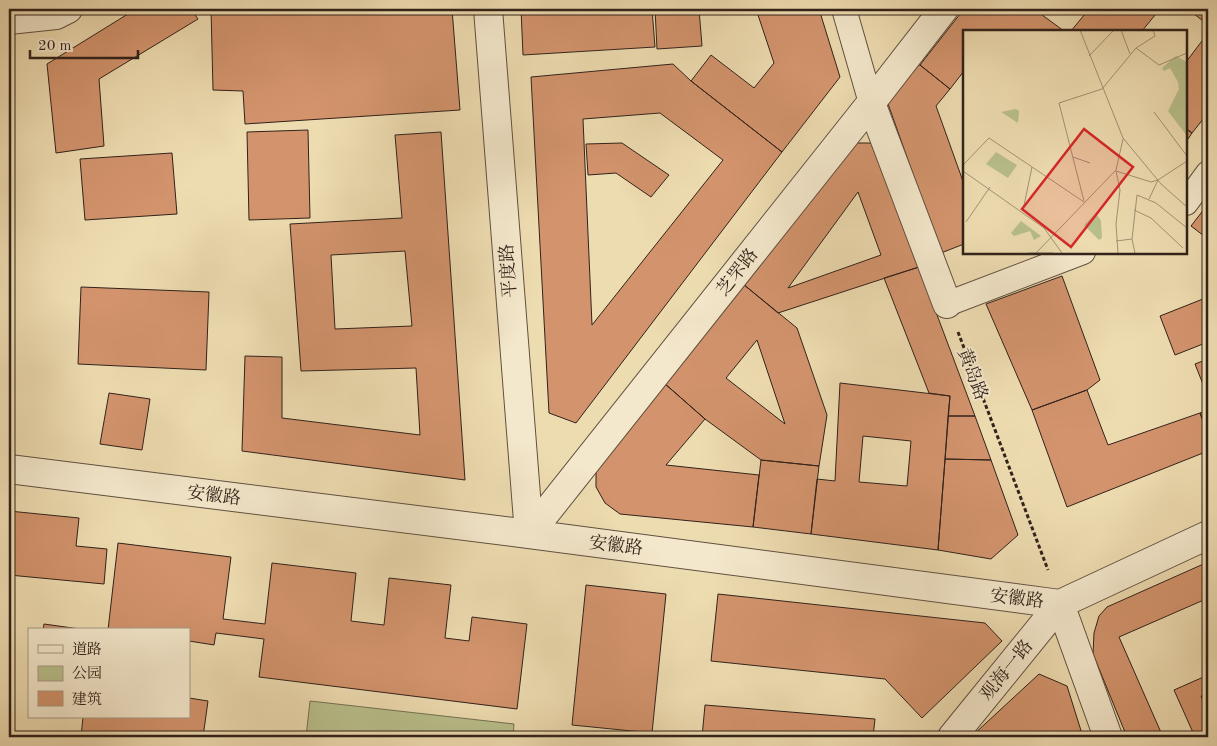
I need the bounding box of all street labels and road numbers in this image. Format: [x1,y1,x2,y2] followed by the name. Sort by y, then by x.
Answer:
[496,243,520,299] street label: 平度路
[712,245,762,299] street label: 芝罘路
[954,345,992,403] street label: 黄岛路
[186,482,242,508] street label: 安徽路
[588,532,644,558] street label: 安徽路
[989,585,1045,611] street label: 安徽路
[976,636,1036,704] street label: 观海一路

